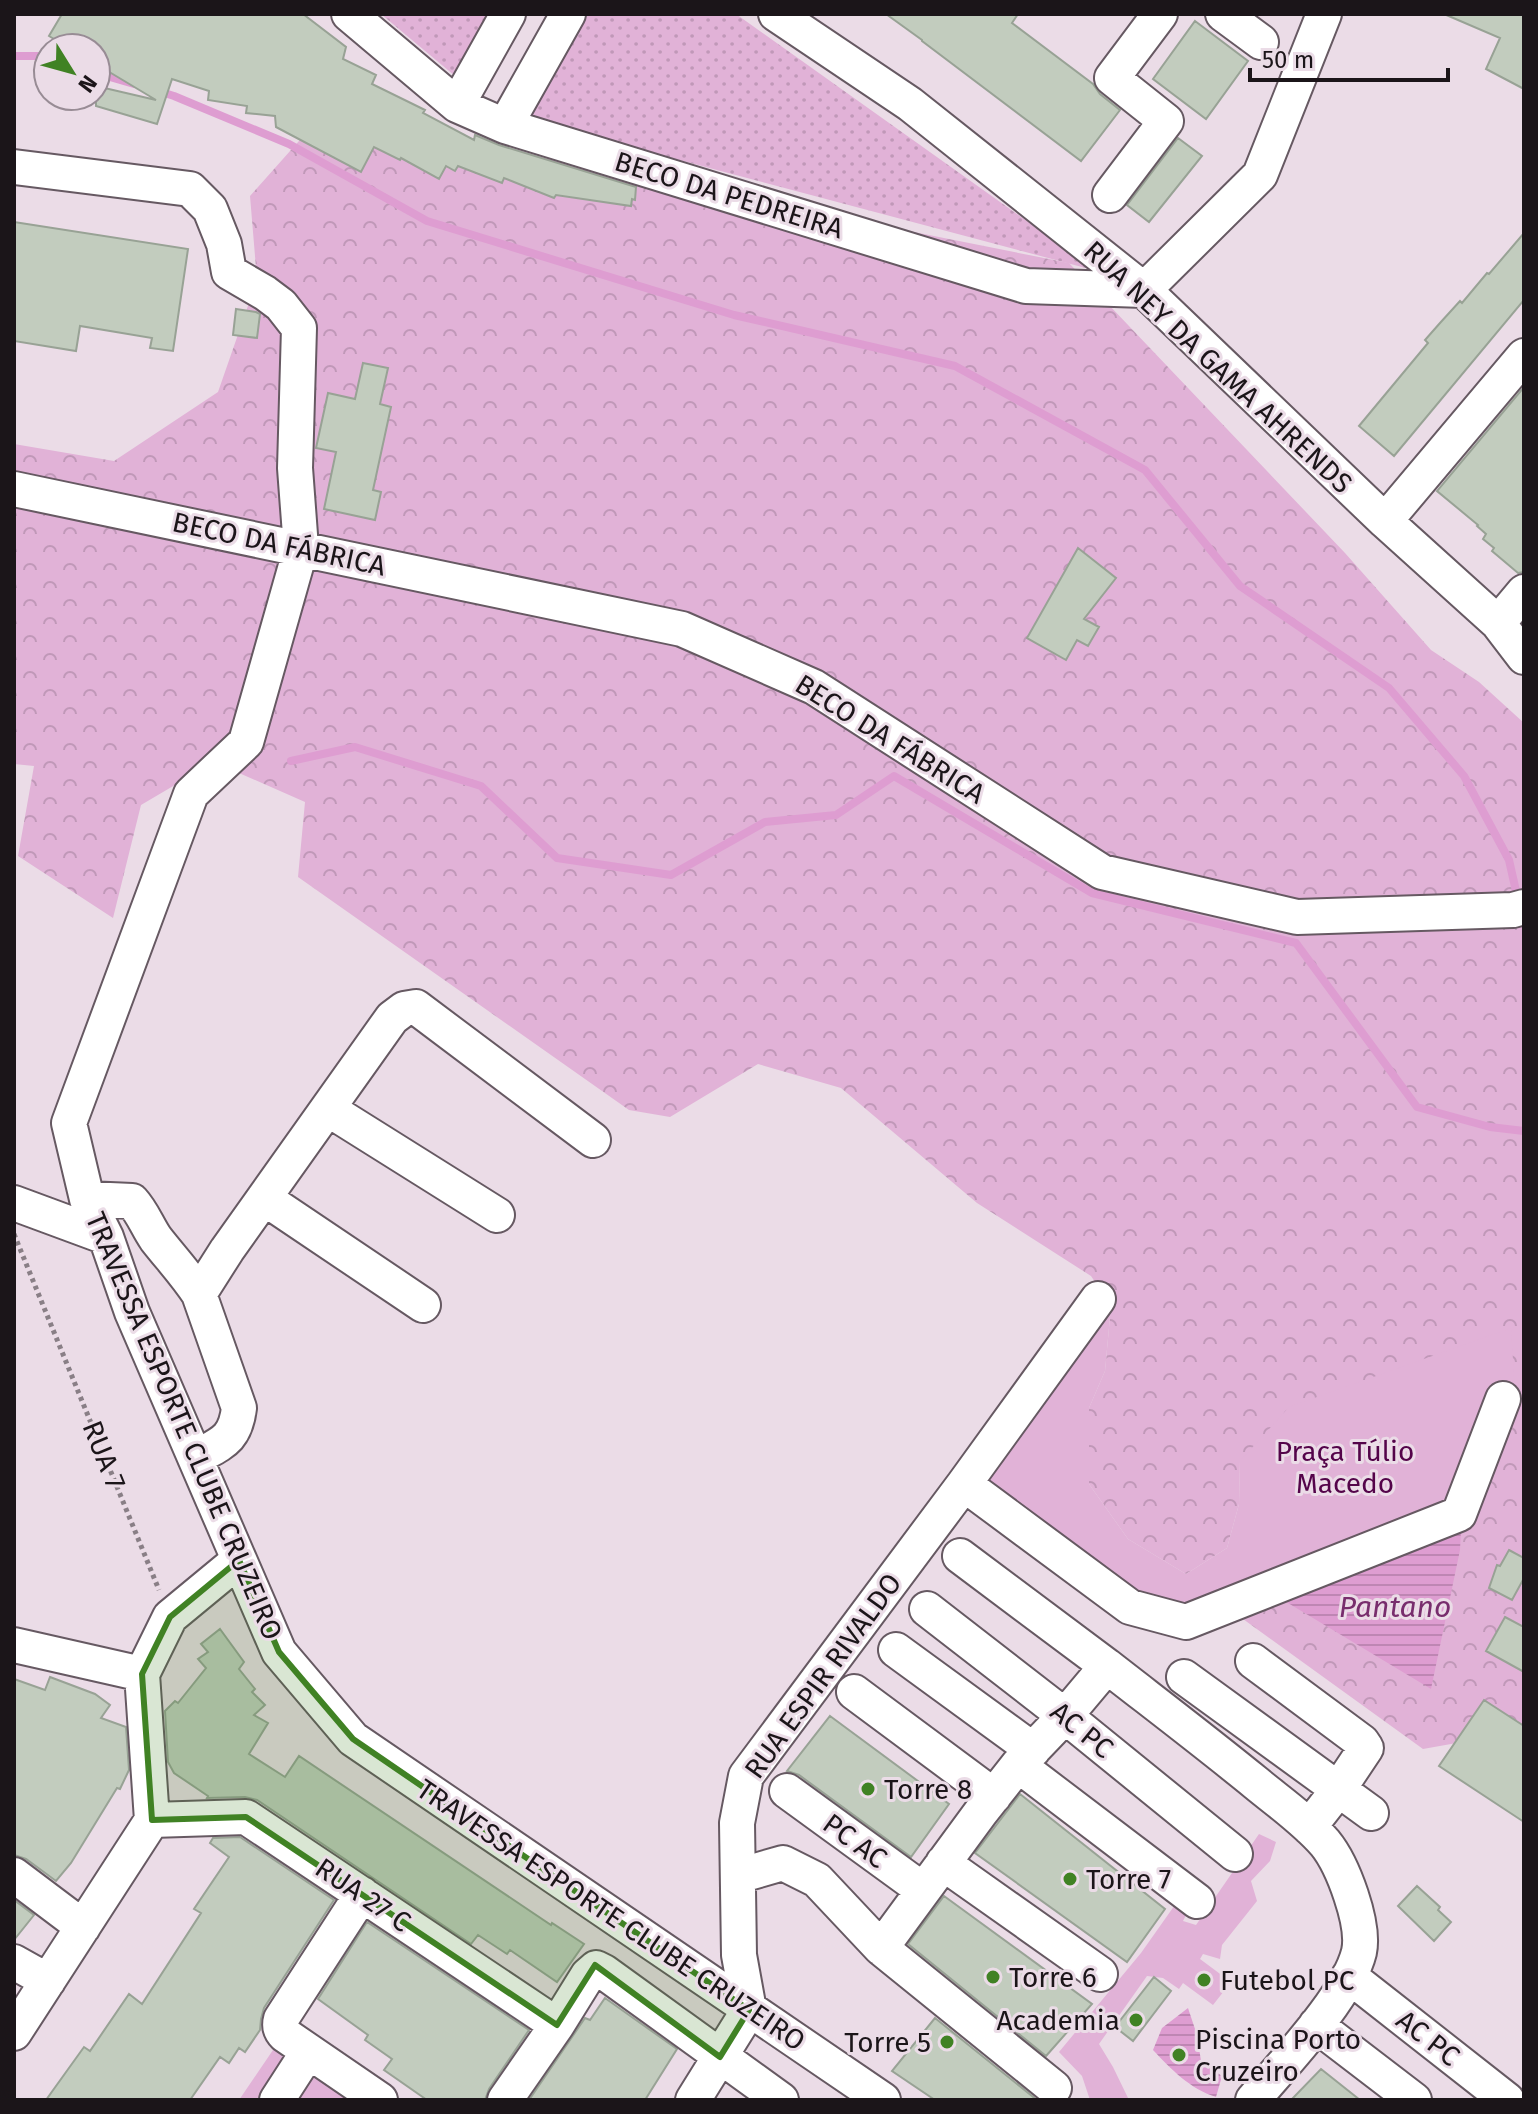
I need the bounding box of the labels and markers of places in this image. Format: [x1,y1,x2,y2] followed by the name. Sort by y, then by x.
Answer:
[884,1773,972,1806] place label: Torre 8
[859,1780,877,1798] marker: Torre 8
[1086,1863,1171,1896] place label: Torre 7
[1061,1870,1079,1888] marker: Torre 7
[1009,1961,1097,1994] place label: Torre 6
[1220,1964,1355,1997] place label: Futebol PC
[984,1968,1002,1986] marker: Torre 6
[1195,1971,1213,1989] marker: Futebol PC
[996,2004,1120,2037] place label: Academia
[1127,2011,1145,2029] marker: Academia
[1195,2023,1361,2088] place label: Piscina Porto Cruzeiro
[844,2026,931,2059] place label: Torre 5
[938,2033,956,2051] marker: Torre 5
[1170,2046,1188,2064] marker: Piscina Porto Cruzeiro

